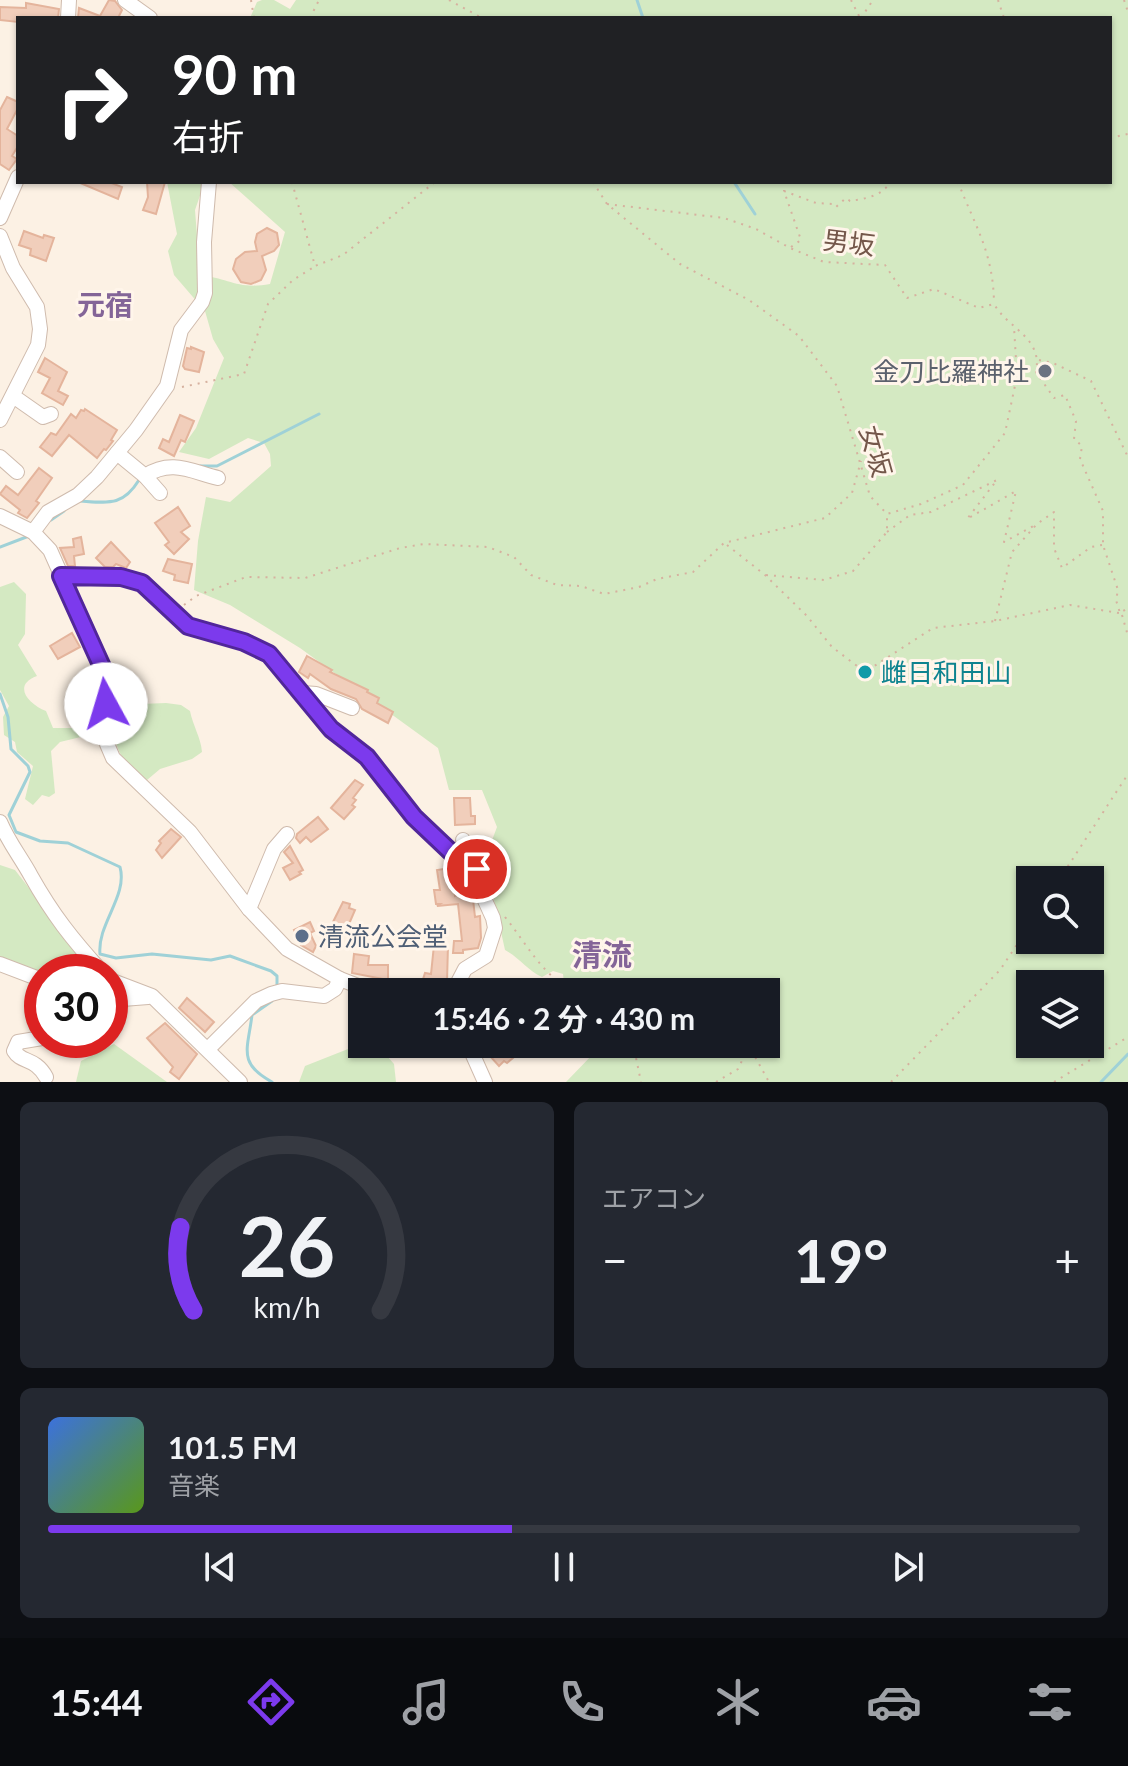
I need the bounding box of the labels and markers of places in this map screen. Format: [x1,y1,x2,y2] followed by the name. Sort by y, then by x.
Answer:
[873,355,1029,387] place label: 金刀比羅神社
[1036,362,1054,380] marker: 金刀比羅神社
[881,656,1011,688] place label: 雌日和田山
[856,663,874,681] marker: 雌日和田山
[443,835,511,903] pin
[318,920,448,952] place label: 清流公会堂
[293,927,311,945] marker: 清流公会堂

